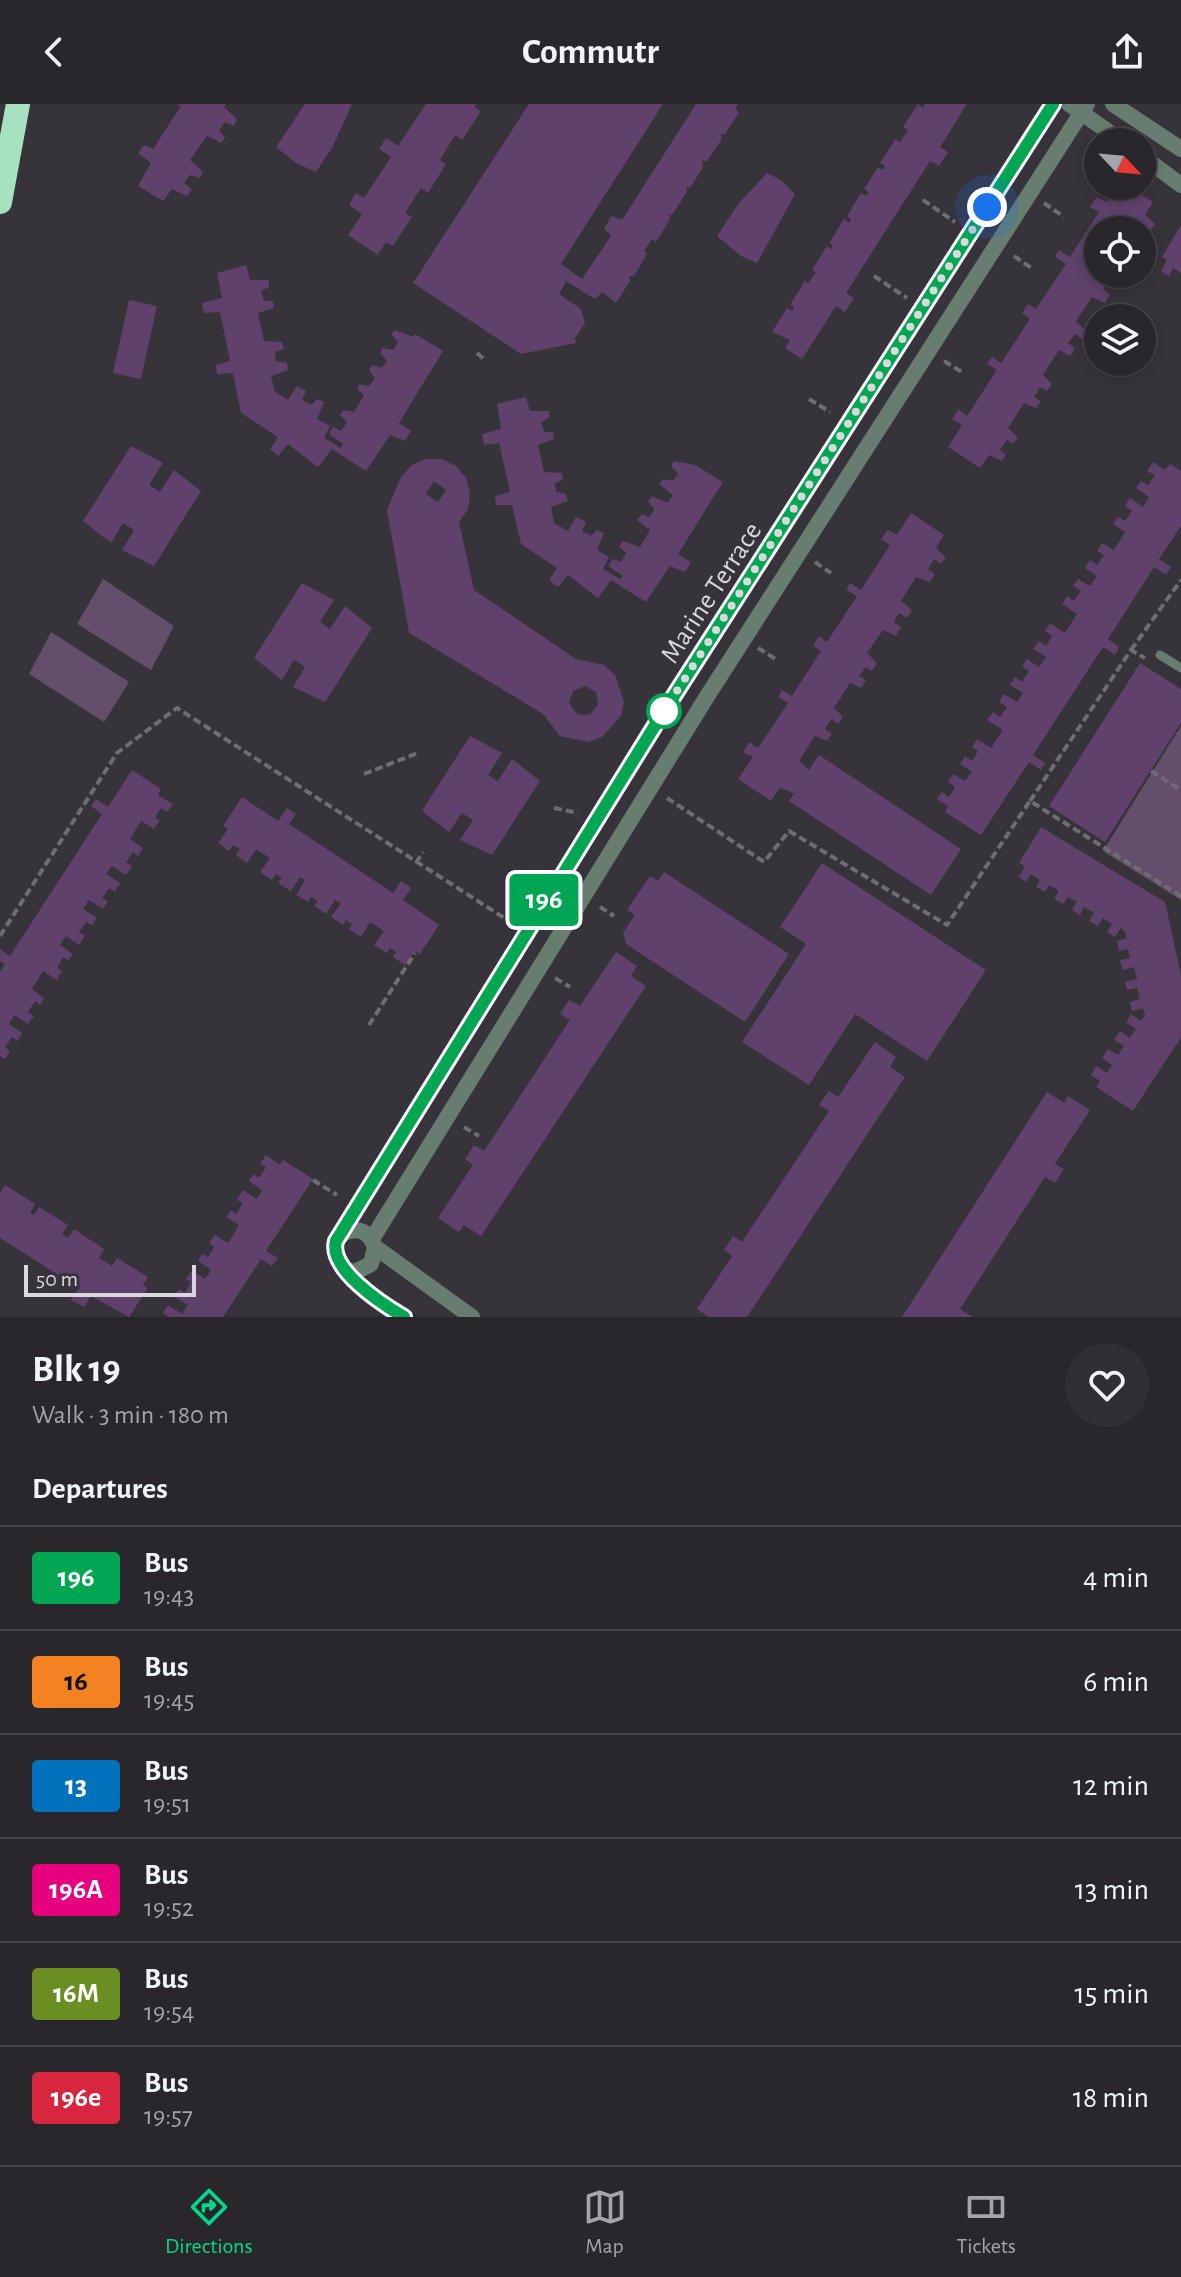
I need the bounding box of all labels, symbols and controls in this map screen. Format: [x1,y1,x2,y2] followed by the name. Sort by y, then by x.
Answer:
[32,30,76,74] icon: back
[1105,30,1149,74] icon: share
[522,34,659,70] text: Commutr
[1084,128,1156,200] north arrow
[1084,128,1156,376] map controls
[967,187,1007,227] your location
[1084,216,1156,288] button: locate
[1084,304,1156,376] button: layers
[656,518,767,668] street label: Marine Terrace
[647,694,681,728] unlabelled marker
[498,874,590,926] line badge: 196
[525,886,563,914] text: 196
[24,1261,196,1297] scale bar
[36,1268,78,1290] text: 50 m
[1065,1343,1149,1427] button: heart
[32,1351,121,1389] text: Blk 19
[32,1402,229,1428] text: Walk · 3 min · 180 m
[32,1474,168,1504] text: Departures
[144,1548,189,1578] text: Bus
[1083,1563,1149,1593] text: 4 min
[57,1564,95,1592] text: 196
[144,1583,194,1609] text: 19:43
[144,1652,189,1682] text: Bus
[1083,1667,1149,1697] text: 6 min
[64,1668,88,1696] text: 16
[144,1687,195,1713] text: 19:45
[144,1756,189,1786] text: Bus
[1073,1771,1149,1801] text: 12 min
[65,1772,87,1800] text: 13
[144,1791,191,1817] text: 19:51
[144,1860,189,1890] text: Bus
[1075,1875,1149,1905] text: 13 min
[49,1876,103,1904] text: 196A
[144,1895,194,1921] text: 19:52
[144,1964,189,1994] text: Bus
[1074,1979,1149,2009] text: 15 min
[53,1980,99,2008] text: 16M
[144,1999,195,2025] text: 19:54
[144,2068,189,2098] text: Bus
[1073,2083,1149,2113] text: 18 min
[51,2084,101,2112] text: 196e
[144,2103,193,2129] text: 19:57
[165,2185,253,2259] tab: Directions
[583,2185,627,2259] tab: Map
[956,2185,1016,2259] tab: Tickets

